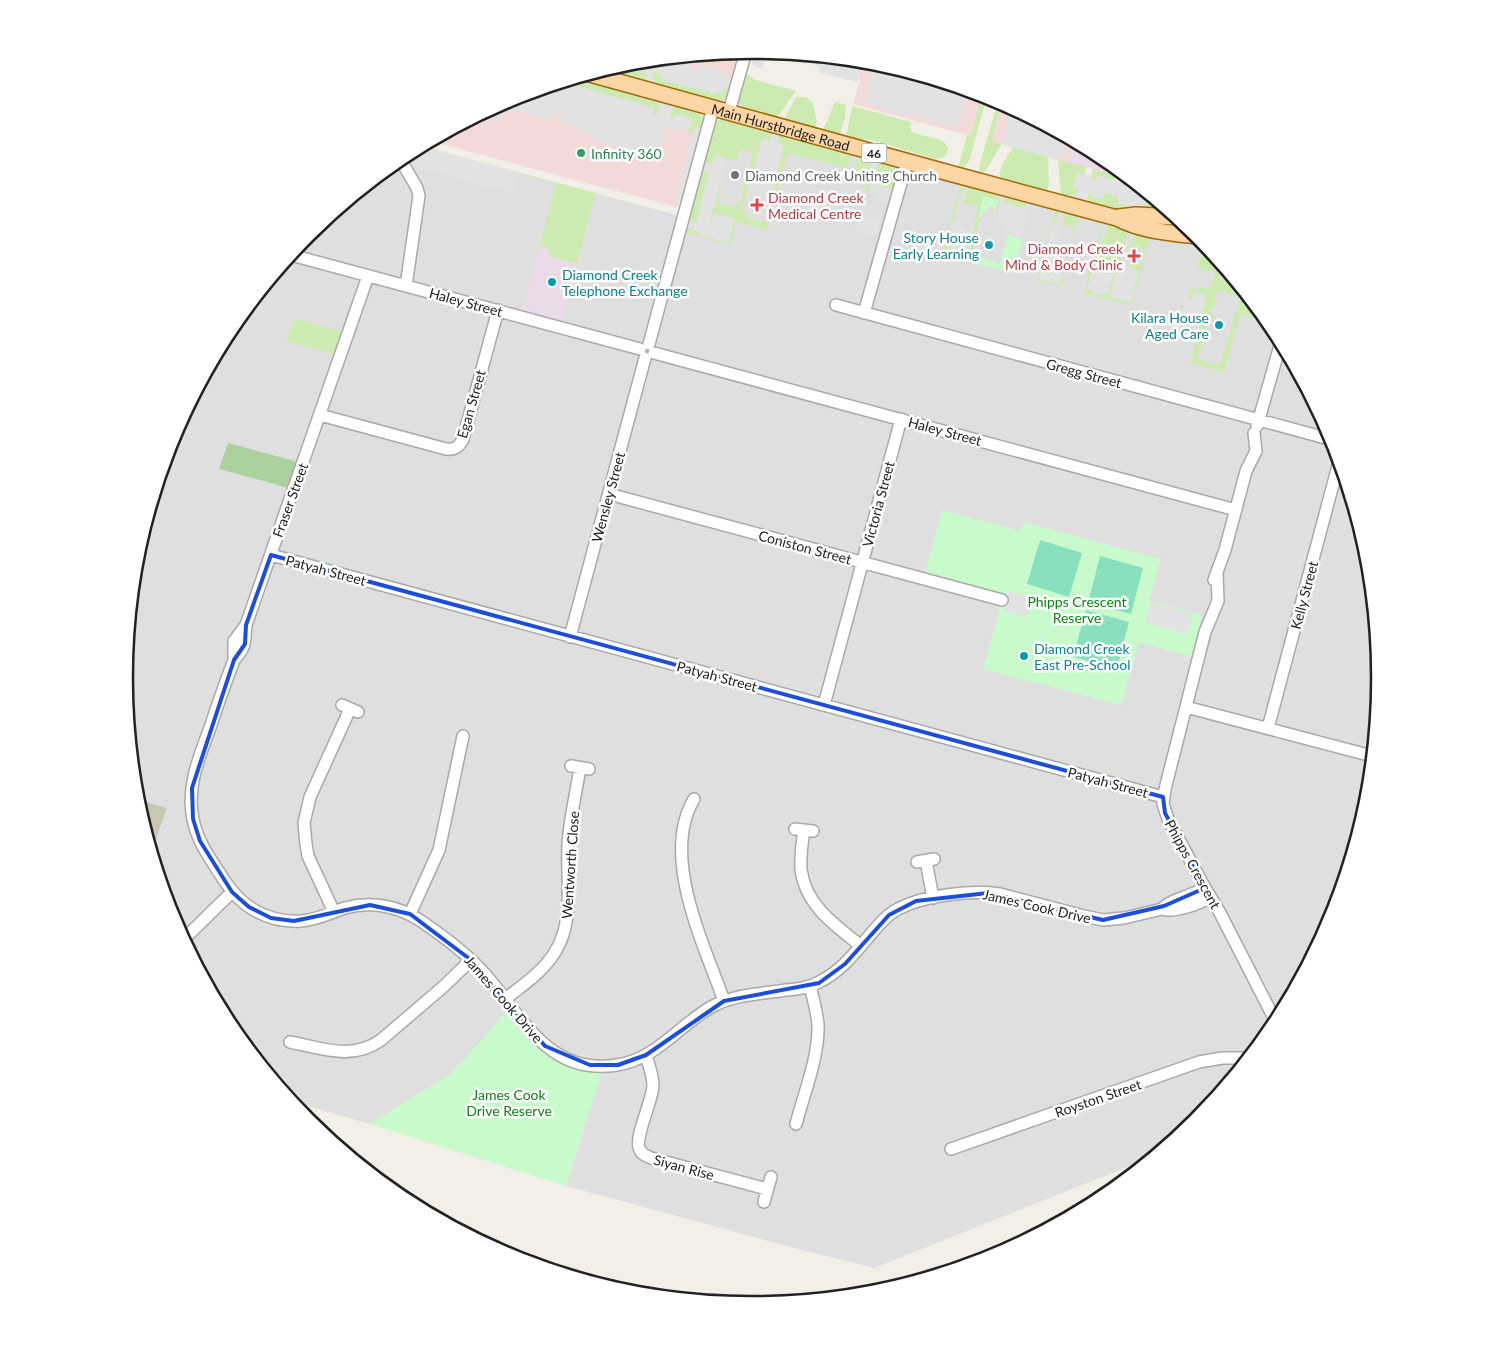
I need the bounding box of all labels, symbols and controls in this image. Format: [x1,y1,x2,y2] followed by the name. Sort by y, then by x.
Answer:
[710,99,852,154] street label: Main Hurstbridge Road
[862,144,886,162] road number: 46
[591,145,662,162] place label: Infinity 360
[575,147,587,159] marker: Infinity 360
[745,167,937,184] place label: Diamond Creek Uniting Church
[729,169,741,181] marker: Diamond Creek Uniting Church
[768,189,864,222] place label: Diamond Creek Medical Centre
[750,198,764,212] marker: Diamond Creek Medical Centre
[893,229,979,262] place label: Story House Early Learning
[983,239,995,251] marker: Story House Early Learning
[1005,240,1124,273] place label: Diamond Creek Mind & Body Clinic
[1127,249,1141,263] marker: Diamond Creek Mind & Body Clinic
[562,266,688,299] place label: Diamond Creek Telephone Exchange
[546,276,558,288] marker: Diamond Creek Telephone Exchange
[427,284,505,320] street label: Haley Street
[1131,309,1209,342] place label: Kilara House Aged Care
[1213,319,1225,331] marker: Kilara House Aged Care
[1044,355,1124,391] street label: Gregg Street
[453,368,489,440] street label: Egan Street
[906,413,984,449] street label: Haley Street
[588,450,628,544] street label: Wensley Street
[858,459,898,549] street label: Victoria Street
[269,460,311,540] street label: Fraser Street
[757,526,853,568] street label: Coniston Street
[284,551,368,589] street label: Patyah Street
[1287,559,1321,631] street label: Kelly Street
[1027,593,1127,626] park label: Phipps Crescent Reserve
[1034,640,1131,673] place label: Diamond Creek East Pre-School
[1018,650,1030,662] marker: Diamond Creek East Pre-School
[675,657,759,695] street label: Patyah Street
[1066,763,1150,801] street label: Patyah Street
[558,810,582,920] street label: Wentworth Close
[1162,817,1224,911] street label: Phipps Crescent
[981,885,1093,927] street label: James Cook Drive
[461,952,547,1046] street label: James Cook Drive
[1053,1075,1143,1121] street label: Royston Street
[466,1086,552,1119] park label: James Cook Drive Reserve
[652,1151,716,1183] street label: Siyan Rise

